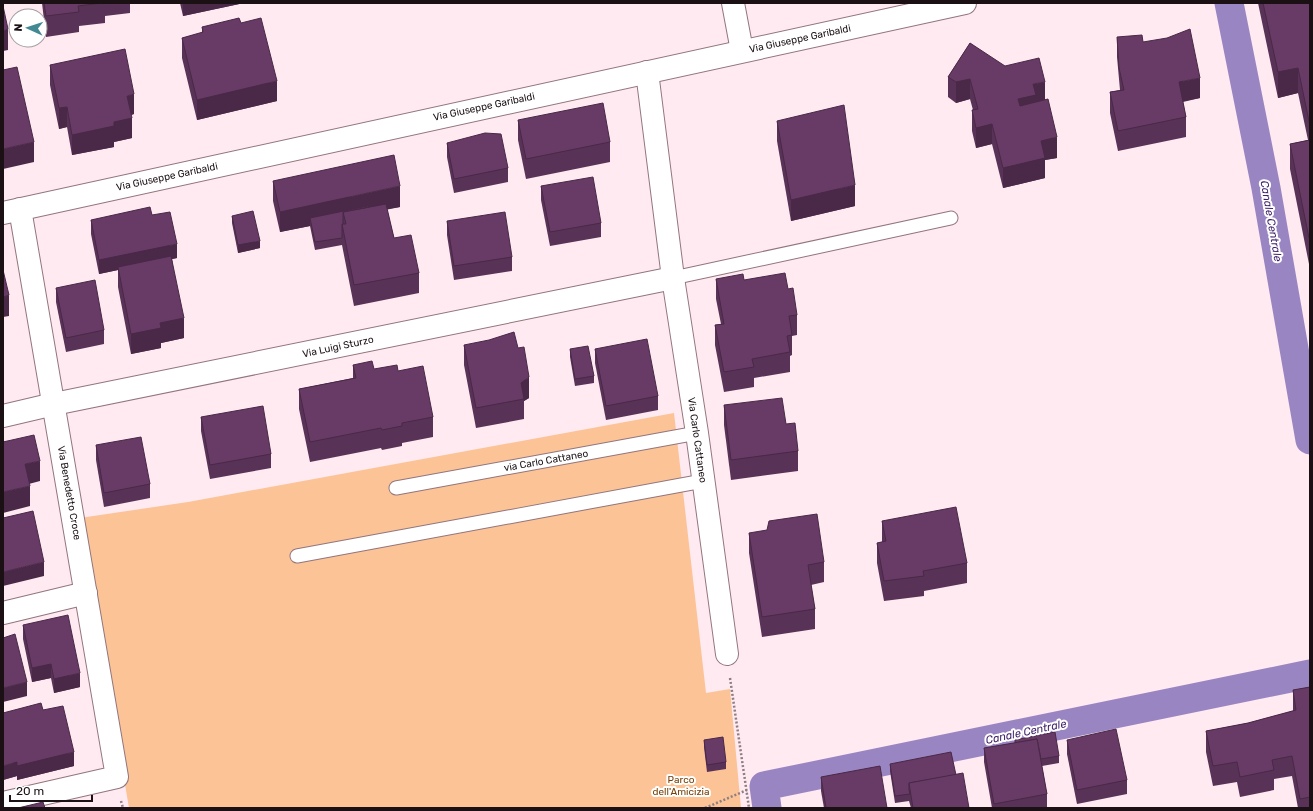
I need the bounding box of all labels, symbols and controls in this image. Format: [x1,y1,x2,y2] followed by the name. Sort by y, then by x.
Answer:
[8,8,48,48] north arrow
[748,22,852,56] street label: Via Giuseppe Garibaldi
[12,23,25,32] text: N
[432,90,536,124] street label: Via Giuseppe Garibaldi
[115,160,219,194] street label: Via Giuseppe Garibaldi
[1257,179,1285,263] water label: Canale Centrale
[301,334,375,360] street label: Via Luigi Sturzo
[685,396,709,484] street label: Via Carlo Cattaneo
[55,445,83,542] street label: Via Benedetto Croce
[503,448,589,474] street label: via Carlo Cattaneo
[984,717,1068,747] water label: Canale Centrale
[653,774,709,798] park label: Parco dell'Amicizia
[10,777,92,803] scale bar
[16,784,44,798] text: 20 m

